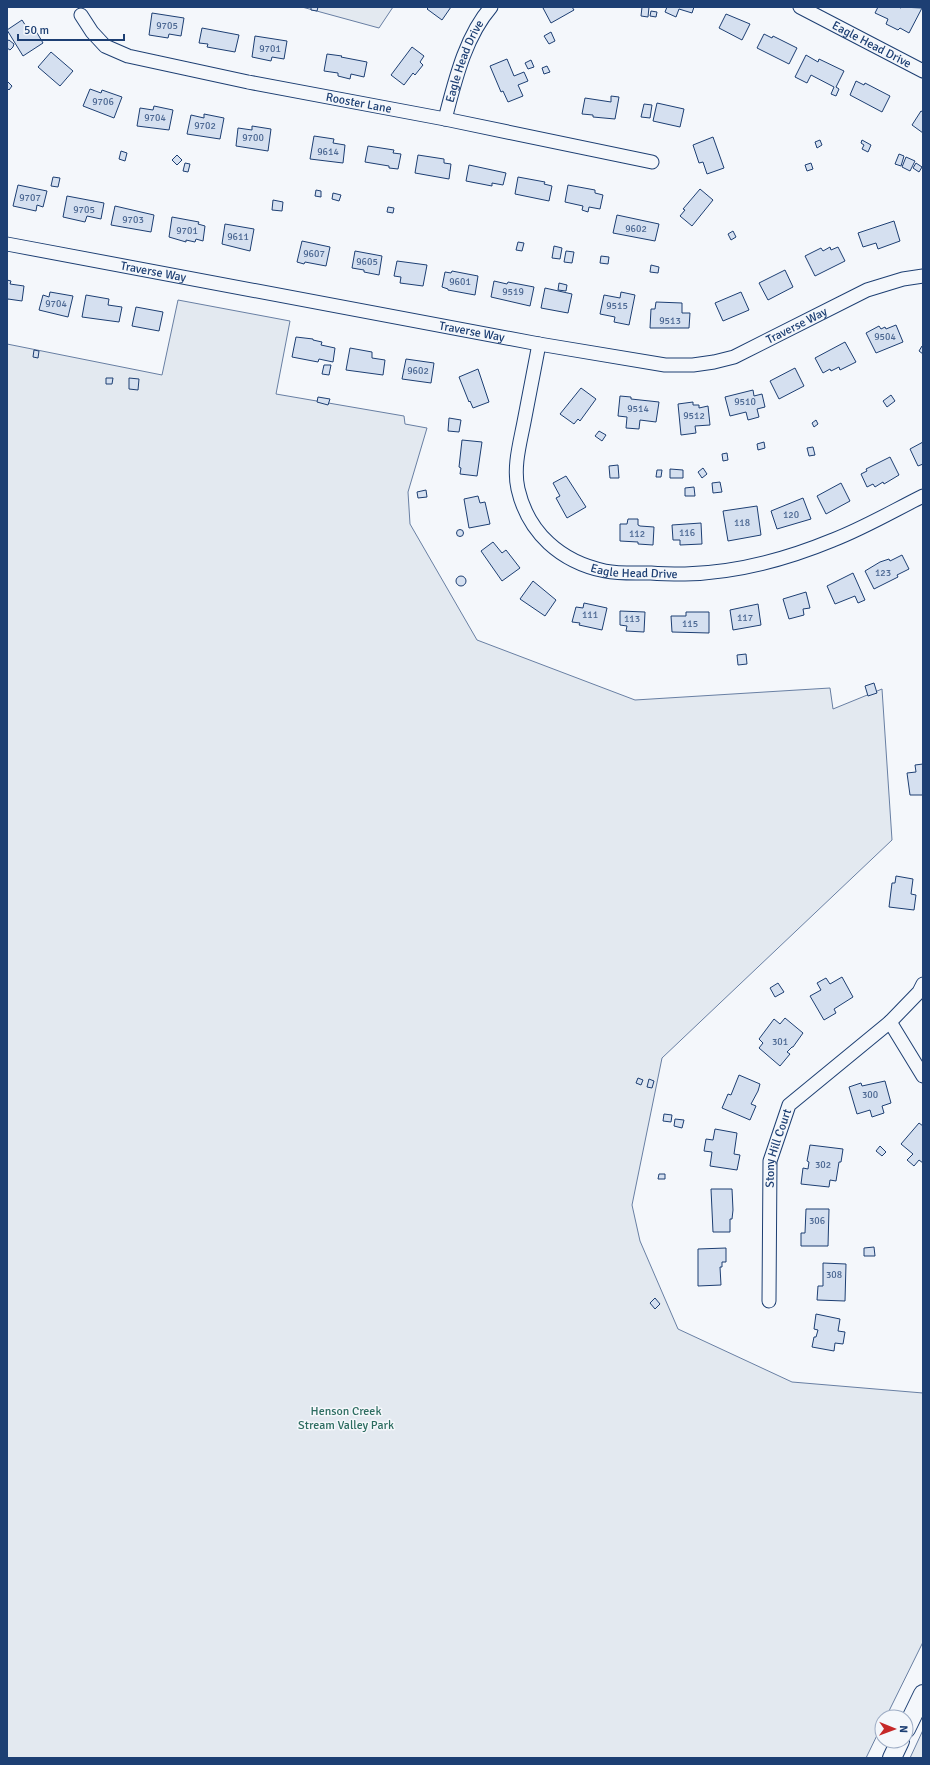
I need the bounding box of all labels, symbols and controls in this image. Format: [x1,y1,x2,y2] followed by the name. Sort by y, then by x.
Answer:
[18,16,124,42] scale bar
[442,17,487,104] street label: Eagle Head Drive
[830,18,914,71] street label: Eagle Head Drive
[156,20,178,32] house number: 9705
[24,23,49,38] text: 50 m
[259,43,281,55] house number: 9701
[325,89,393,116] street label: Rooster Lane
[92,96,114,108] house number: 9706
[144,112,166,124] house number: 9704
[194,120,216,132] house number: 9702
[242,132,264,144] house number: 9700
[317,146,339,158] house number: 9614
[19,192,41,204] house number: 9707
[73,204,95,216] house number: 9705
[122,214,144,226] house number: 9703
[625,223,647,235] house number: 9602
[176,225,198,237] house number: 9701
[227,231,249,243] house number: 9611
[303,248,325,260] house number: 9607
[356,256,378,268] house number: 9605
[119,258,188,285] street label: Traverse Way
[449,276,471,288] house number: 9601
[502,286,524,298] house number: 9519
[45,298,67,310] house number: 9704
[606,300,628,312] house number: 9515
[764,304,830,347] street label: Traverse Way
[659,315,681,327] house number: 9513
[438,318,506,345] street label: Traverse Way
[874,331,896,343] house number: 9504
[407,365,429,377] house number: 9602
[734,396,756,408] house number: 9510
[627,403,649,415] house number: 9514
[683,410,705,422] house number: 9512
[783,509,799,521] house number: 120
[734,517,750,529] house number: 118
[679,527,695,539] house number: 116
[629,528,645,540] house number: 112
[589,560,678,581] street label: Eagle Head Drive
[875,567,891,579] house number: 123
[582,609,598,621] house number: 111
[737,612,753,624] house number: 117
[624,613,640,625] house number: 113
[682,618,698,630] house number: 115
[772,1036,788,1048] house number: 301
[862,1089,878,1101] house number: 300
[762,1107,795,1188] street label: Stony Hill Court
[815,1159,831,1171] house number: 302
[809,1215,825,1227] house number: 306
[826,1269,842,1281] house number: 308
[298,1404,394,1433] park label: Henson Creek Stream Valley Park
[874,1709,914,1749] north arrow
[897,1725,910,1733] text: N

